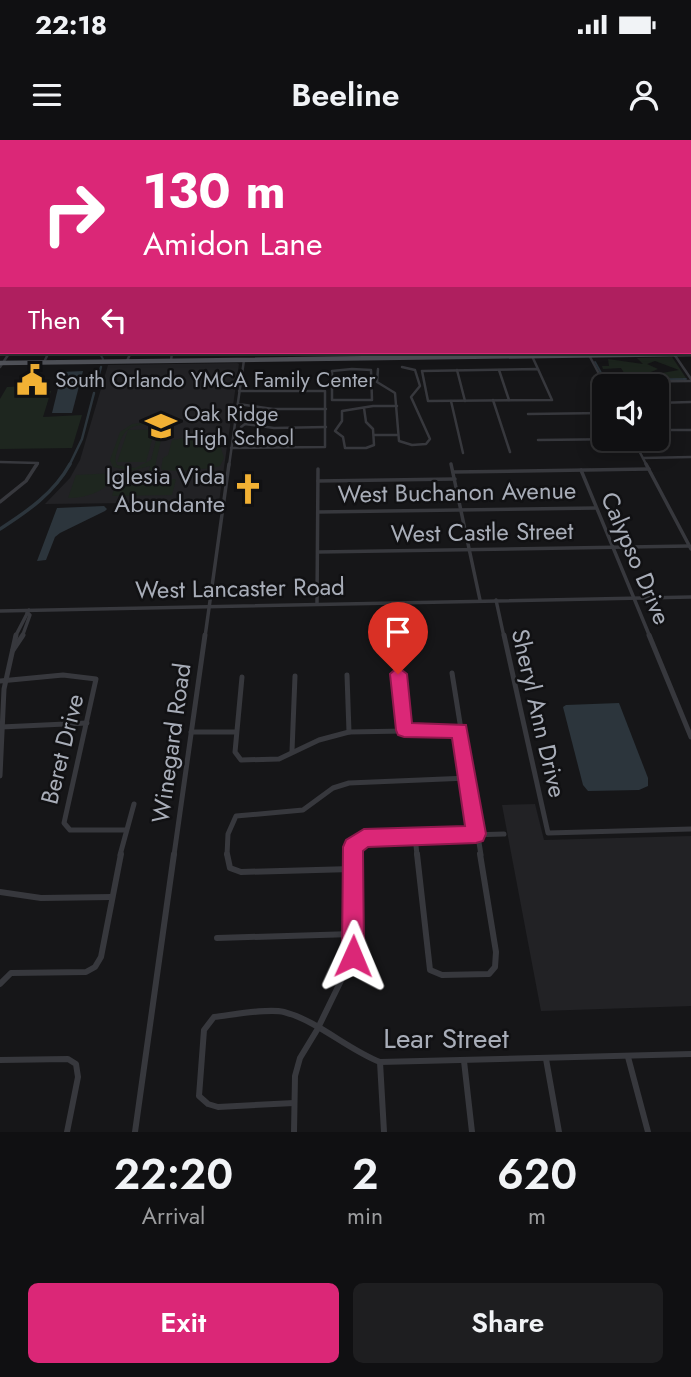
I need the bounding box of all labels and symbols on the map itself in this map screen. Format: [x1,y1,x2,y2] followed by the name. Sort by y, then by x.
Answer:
[15,363,49,397] public building icon: South Orlando YMCA Family Center
[55,365,376,395] place label: South Orlando YMCA Family Center
[184,399,294,453] place label: Oak Ridge High School
[144,409,178,443] school or university icon: Oak Ridge High School
[106,458,225,521] place label: Iglesia Vida Abundante
[231,472,265,506] church icon: Iglesia Vida Abundante
[337,472,577,512] street label: West Buchanon Avenue
[592,486,680,630] street label: Calypso Drive
[390,513,574,551] street label: West Castle Street
[135,569,345,607] street label: West Lancaster Road
[368,602,428,674] pin
[503,625,575,801] street label: Sheryl Ann Drive
[142,661,200,825] street label: Winegard Road
[31,690,93,808] street label: Beret Drive
[316,919,390,993] position arrow
[383,1018,509,1059] street label: Lear Street

